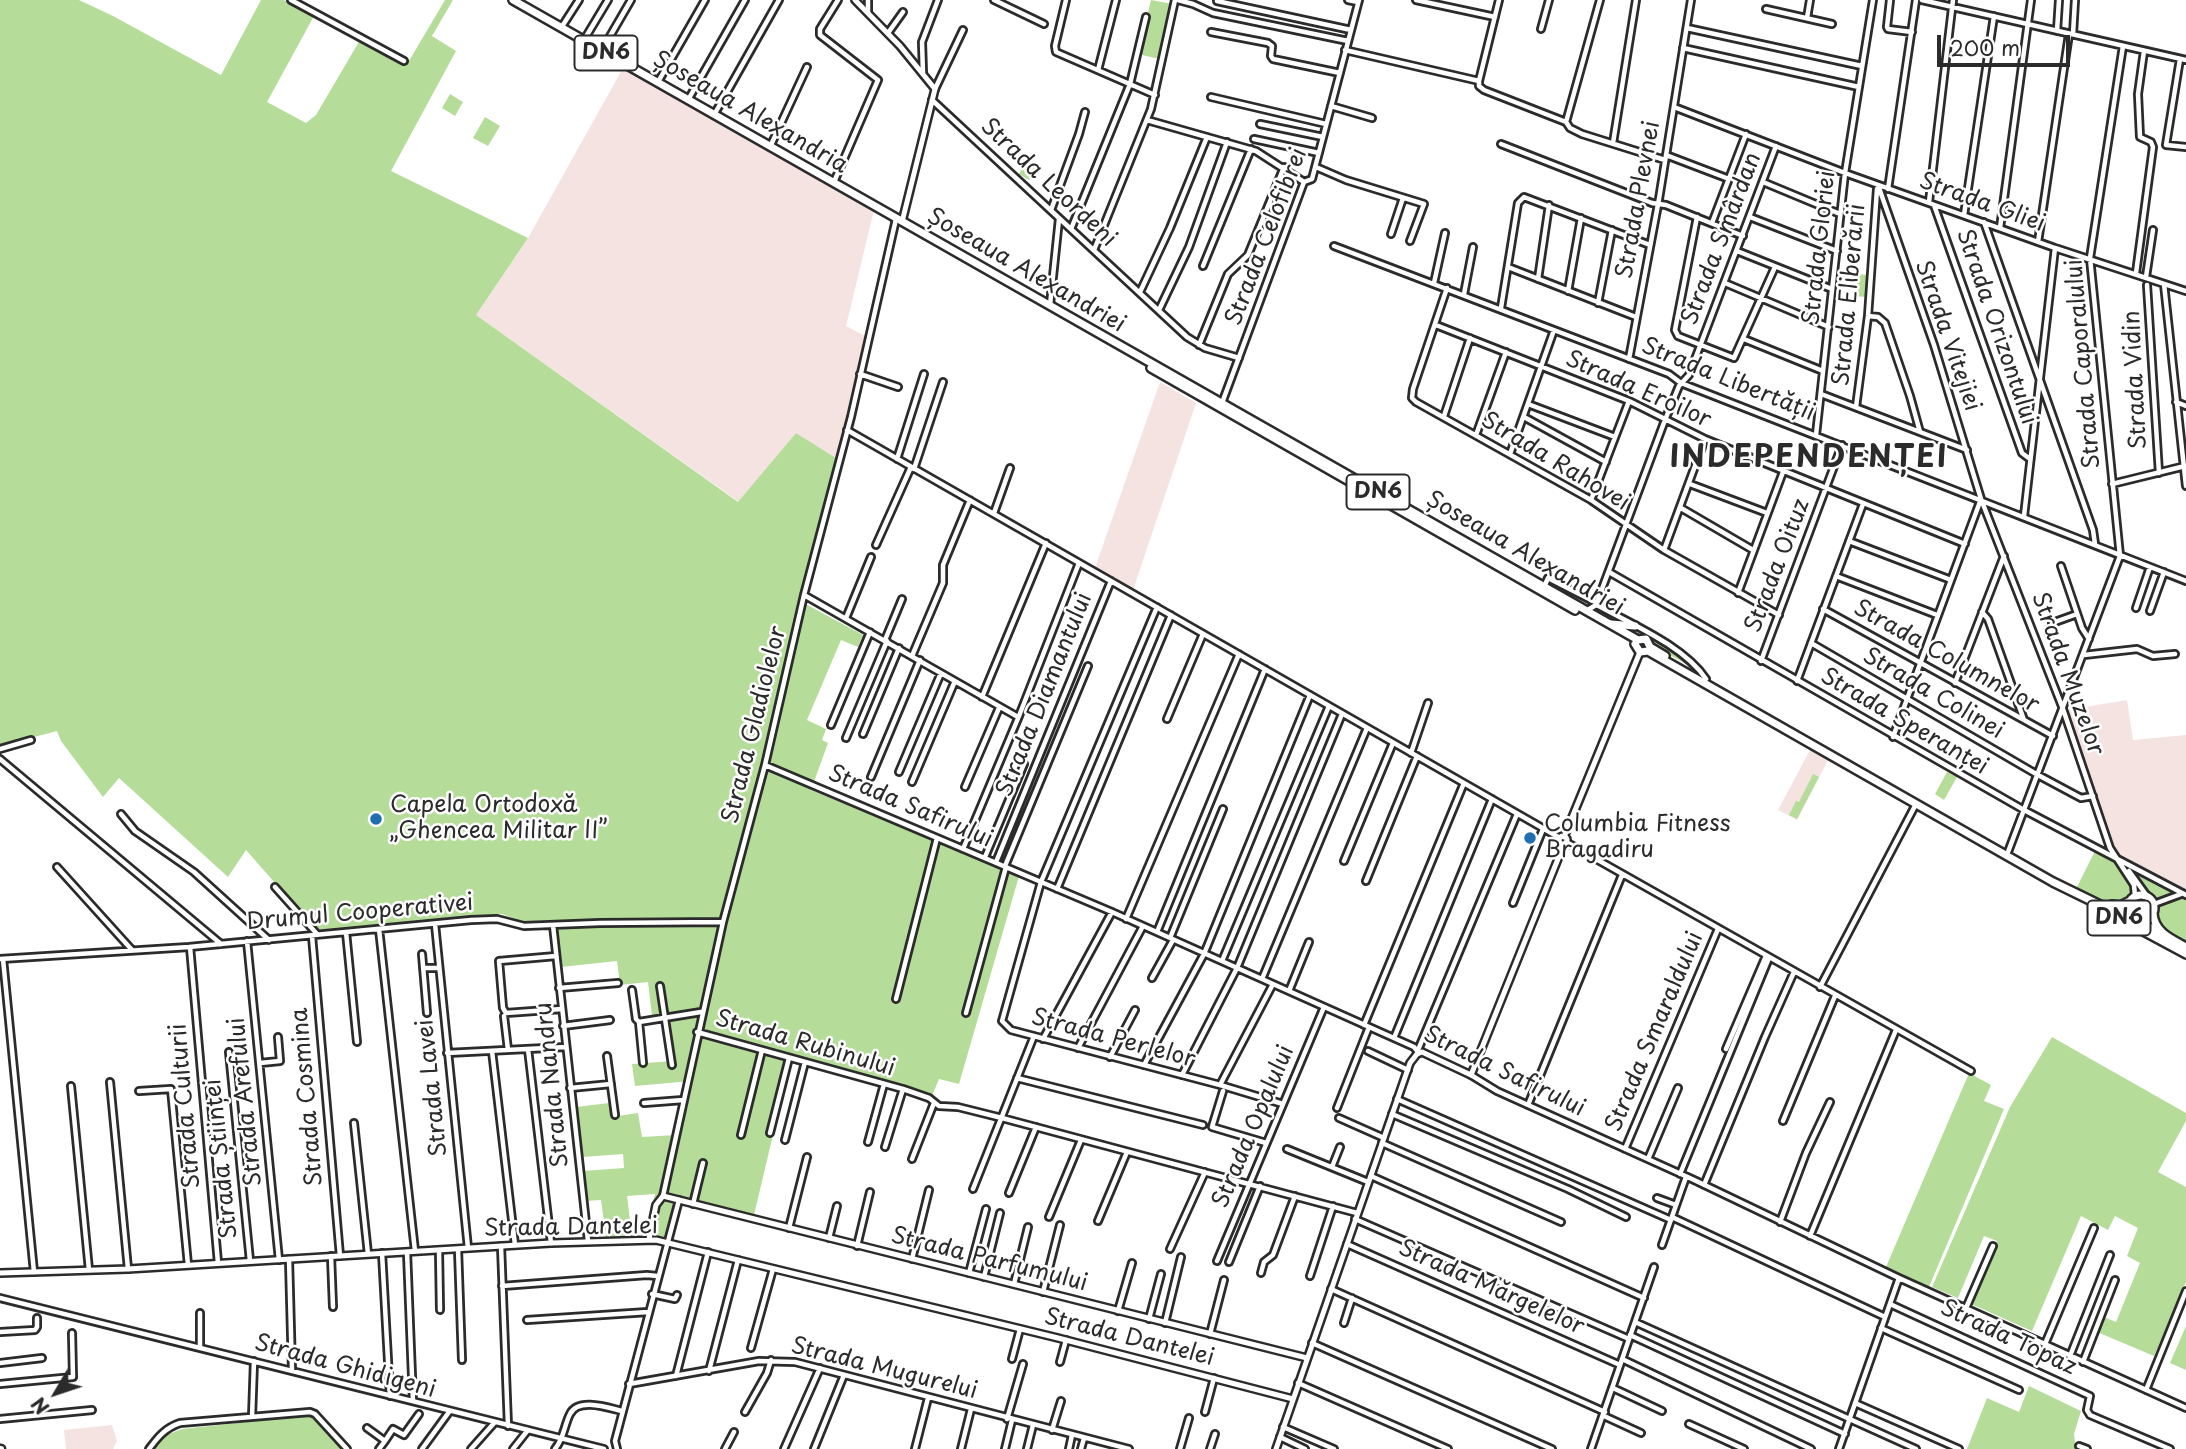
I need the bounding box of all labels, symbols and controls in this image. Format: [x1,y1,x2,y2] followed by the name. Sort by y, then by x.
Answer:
[1941,21,2074,65] scale bar
[1950,31,2020,63] text: 200 m
[574,36,638,70] road number: DN6
[648,46,852,180] street label: Șoseaua Alexandria
[974,113,1122,253] street label: Strada Leordeni
[1612,119,1666,281] street label: Strada Plevnei
[1220,144,1314,330] street label: Strada Celofibrei
[1676,149,1768,329] street label: Strada Smârdan
[1915,167,2049,239] street label: Strada Gliei
[1798,169,1842,327] street label: Strada Gloriei
[922,203,1130,339] street label: Șoseaua Alexandriei
[1828,203,1872,387] street label: Strada Eliberării
[1950,226,2042,428] street label: Strada Orizontului
[1908,257,1986,415] street label: Strada Vitejiei
[2061,258,2107,470] street label: Strada Caporalului
[2119,310,2153,450] street label: Strada Vidin
[1637,333,1819,427] street label: Strada Libertății
[1561,346,1715,434] street label: Strada Eroilor
[1476,407,1634,517] street label: Strada Rahovei
[1673,441,1945,477] district label: INDEPENDENȚEI
[1346,475,1410,510] road number: DN6
[1421,486,1629,622] street label: Șoseaua Alexandriei
[1740,495,1816,637] street label: Strada Oituz
[991,589,1099,801] street label: Strada Diamantului
[2025,589,2109,759] street label: Strada Muzelor
[1848,595,2044,719] street label: Strada Columnelor
[717,623,793,827] street label: Strada Gladiolelor
[1858,642,2008,746] street label: Strada Colinei
[1815,663,1993,781] street label: Strada Speranței
[823,760,997,854] street label: Strada Safirului
[390,792,608,846] place label: Capela Ortodoxă „Ghencea Militar II”
[368,811,384,827] marker: Capela Ortodoxă „Ghencea Militar II”
[1544,811,1730,865] place label: Columbia Fitness Bragadiru
[1522,830,1538,846] marker: Columbia Fitness Bragadiru
[245,889,475,937] street label: Drumul Cooperativei
[2088,900,2150,936] road number: DN6
[1600,928,1710,1136] street label: Strada Smaraldului
[531,1001,575,1169] street label: Strada Nandru
[1028,1004,1198,1074] street label: Strada Perlelor
[712,1005,898,1083] street label: Strada Rubinului
[286,1007,330,1187] street label: Strada Cosmina
[223,1016,269,1188] street label: Strada Arefului
[412,1018,454,1158] street label: Strada Lavei
[1419,1021,1589,1123] street label: Strada Safirului
[165,1022,207,1190] street label: Strada Culturii
[1207,1042,1301,1212] street label: Strada Opalului
[200,1078,244,1240] street label: Strada Științei
[484,1213,658,1243] street label: Strada Dantelei
[888,1222,1090,1298] street label: Strada Parfumului
[1394,1235,1588,1341] street label: Strada Mărgelelor
[1936,1294,2080,1382] street label: Strada Topaz
[1041,1304,1217,1372] street label: Strada Dantelei
[251,1330,439,1404] street label: Strada Ghidigeni
[788,1332,980,1406] street label: Strada Mugurelui
[21,1358,91,1428] north arrow
[24,1392,55,1421] text: N

